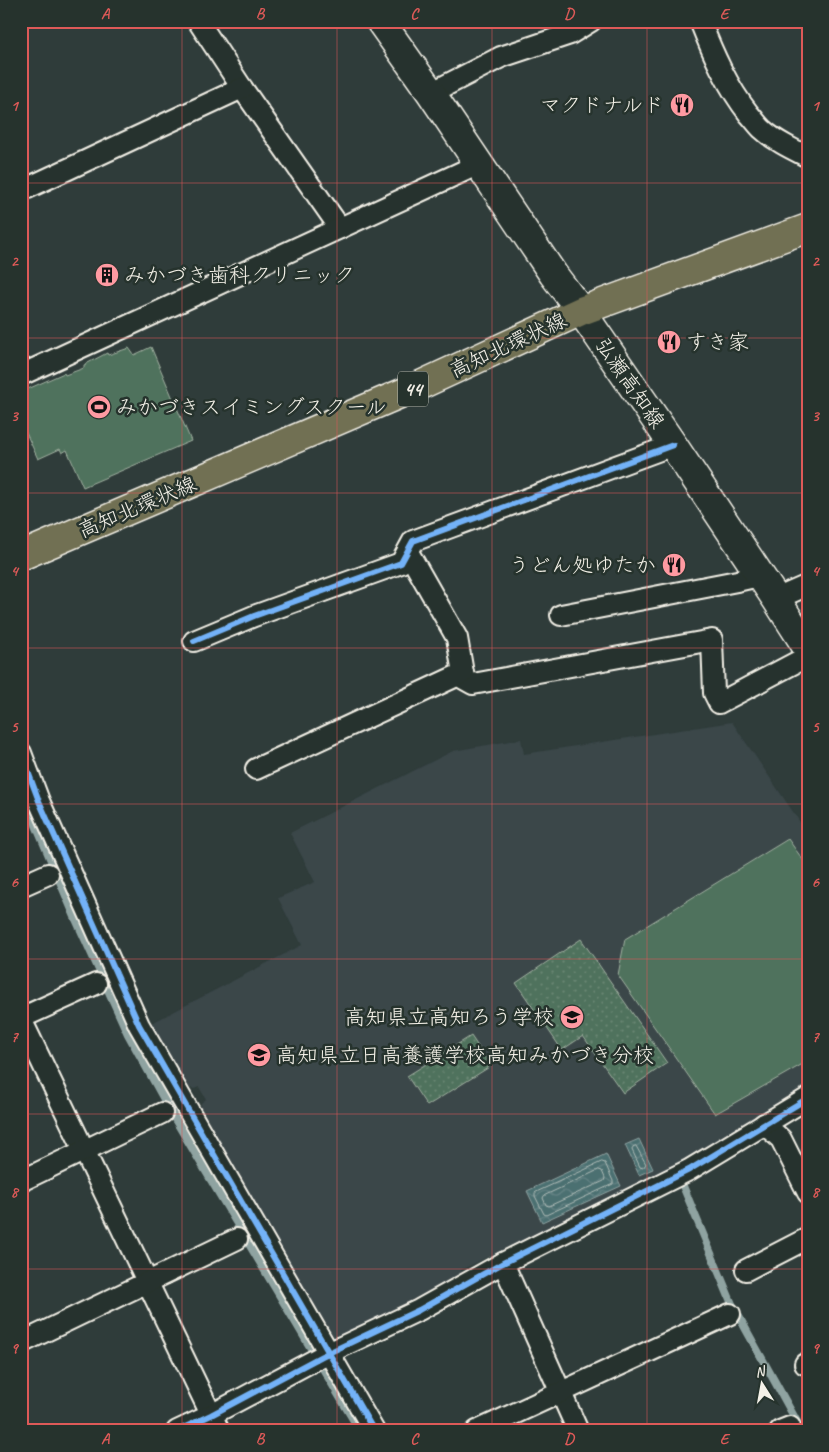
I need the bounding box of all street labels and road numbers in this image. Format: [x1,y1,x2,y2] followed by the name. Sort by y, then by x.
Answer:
[445,307,571,383] street label: 高知北環状線
[589,333,671,433] street label: 弘瀬高知線
[398,372,428,406] road number: 44
[74,470,200,544] street label: 高知北環状線

